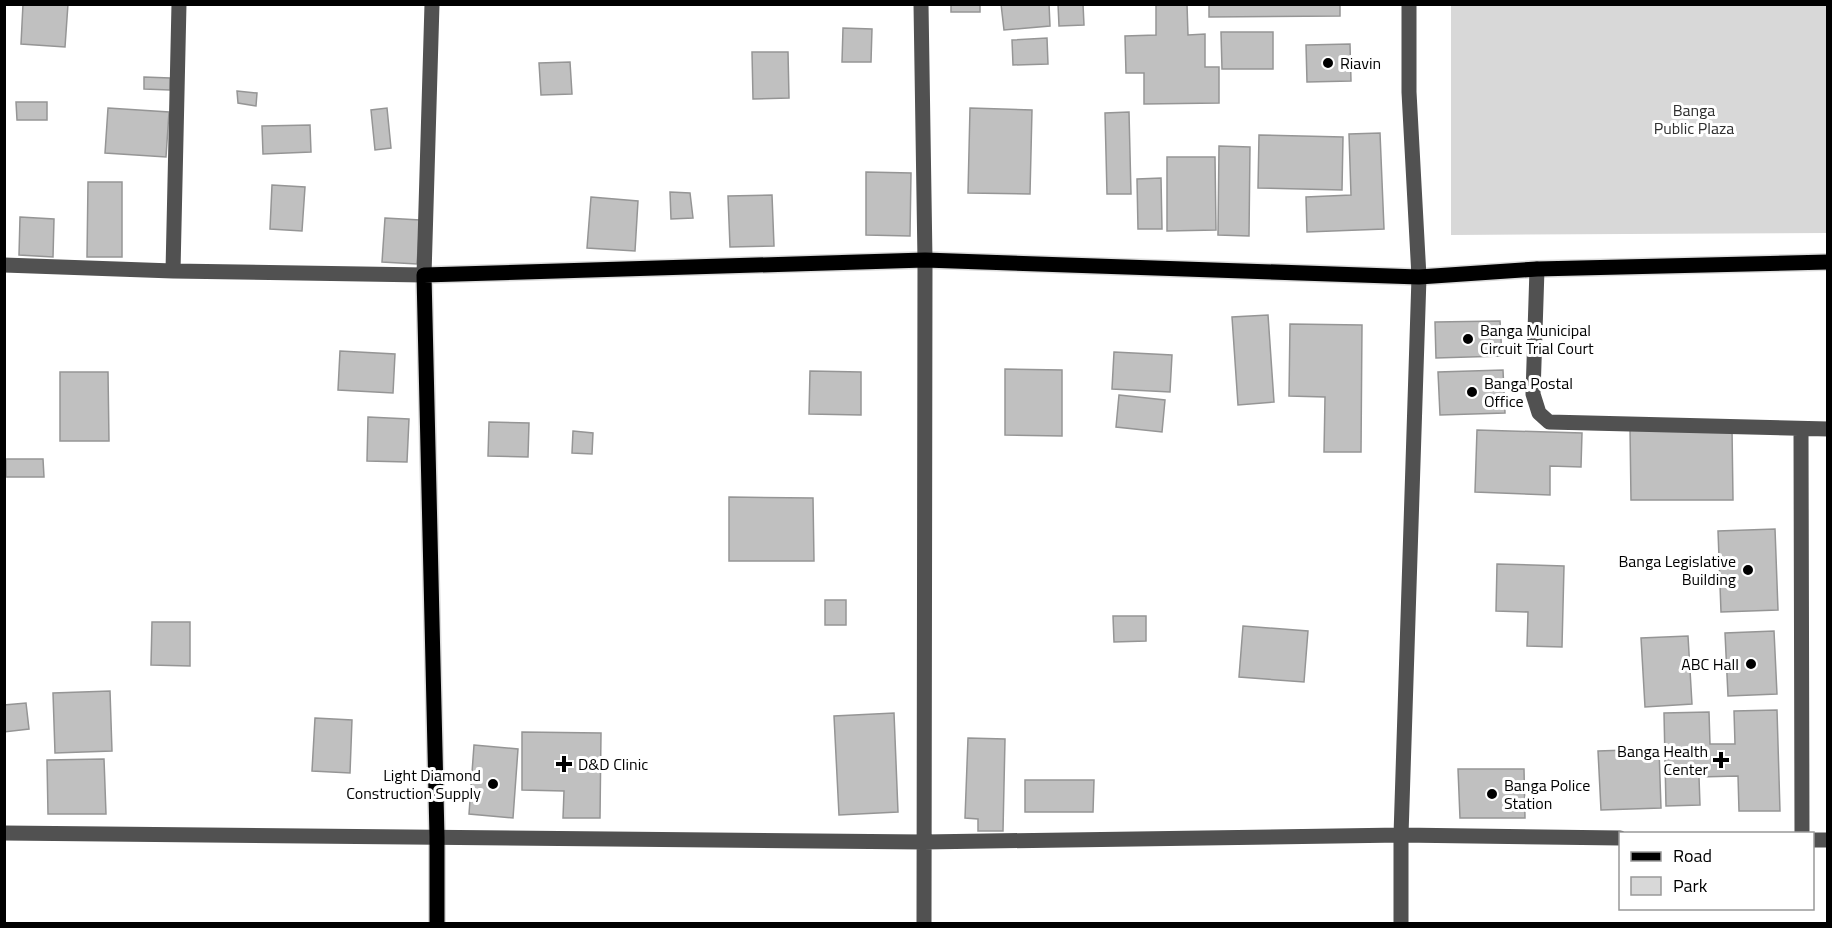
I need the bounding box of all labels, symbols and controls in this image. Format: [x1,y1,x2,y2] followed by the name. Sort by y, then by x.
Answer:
[1340,51,1381,75] place label: Riavin
[1321,56,1335,70] marker: Riavin
[1654,98,1734,140] park label: Banga Public Plaza
[1480,318,1594,360] place label: Banga Municipal Circuit Trial Court
[1461,332,1475,346] marker: Banga Municipal Circuit Trial Court
[1484,371,1573,413] place label: Banga Postal Office
[1465,385,1479,399] marker: Banga Postal Office
[1618,549,1736,591] place label: Banga Legislative Building
[1741,563,1755,577] marker: Banga Legislative Building
[1681,652,1739,676] place label: ABC Hall
[1744,657,1758,671] marker: ABC Hall
[1617,739,1708,781] place label: Banga Health Center
[1712,751,1730,769] marker: Banga Health Center
[578,752,648,776] place label: D&D Clinic
[555,755,573,773] marker: D&D Clinic
[346,763,481,805] place label: Light Diamond Construction Supply
[1504,773,1590,815] place label: Banga Police Station
[486,777,500,791] marker: Light Diamond Construction Supply
[1485,787,1499,801] marker: Banga Police Station
[1619,832,1814,910] legend
[1673,842,1712,869] text: Road
[1673,872,1708,899] text: Park

